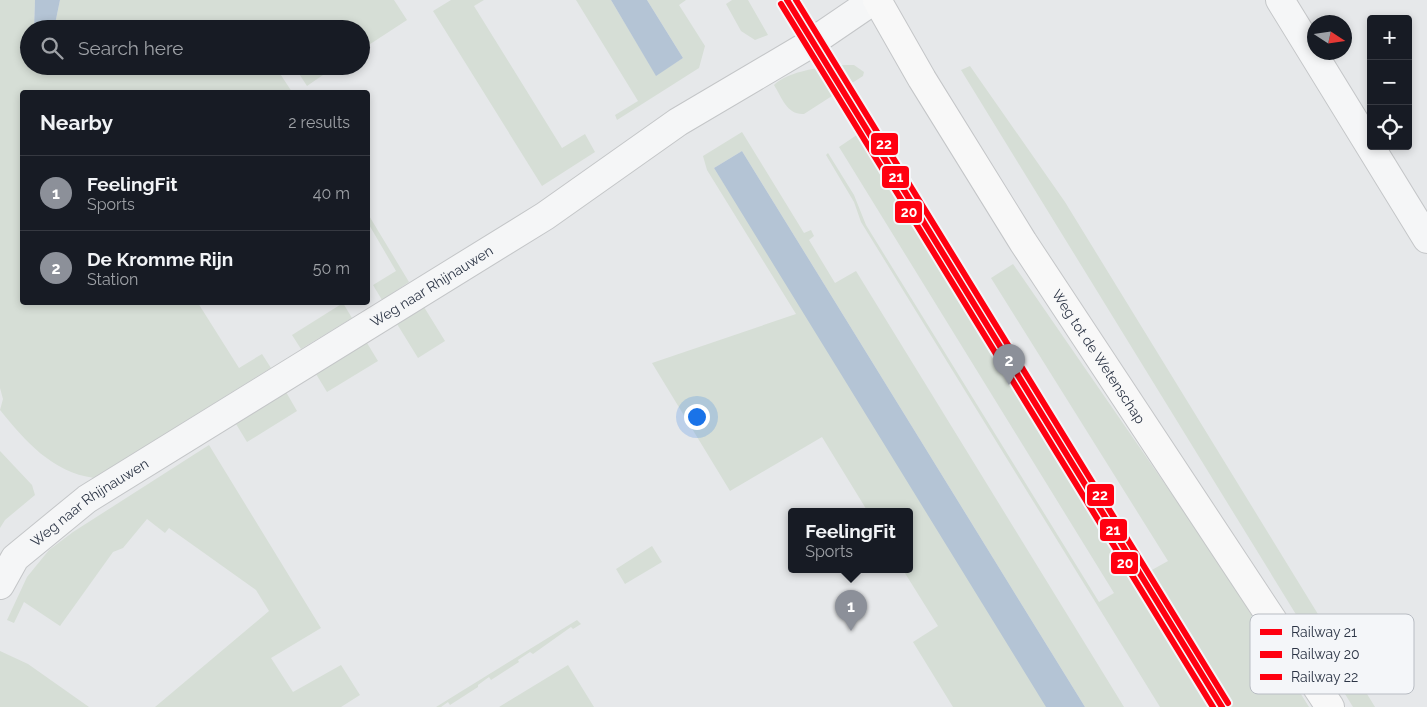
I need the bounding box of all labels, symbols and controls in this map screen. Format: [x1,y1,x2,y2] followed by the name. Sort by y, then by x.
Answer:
[1307,15,1352,60] north arrow
[1367,15,1412,150] map controls
[1367,15,1412,60] button: +
[20,20,370,75] search box
[38,34,66,62] icon: search
[78,37,184,59] text: Search here
[1367,60,1412,105] button: −
[1367,105,1412,150] button: locate
[40,110,113,135] text: Nearby
[288,113,350,132] text: 2 results
[870,132,899,156] line badge: 22
[876,136,892,152] text: 22
[881,165,910,189] line badge: 21
[889,169,903,185] text: 21
[87,173,178,195] text: FeelingFit
[52,184,60,203] text: 1
[313,184,350,203] text: 40 m
[87,195,135,214] text: Sports
[894,200,923,224] line badge: 20
[901,204,917,220] text: 20
[367,242,496,330] street label: Weg naar Rhijnauwen
[87,248,233,270] text: De Kromme Rijn
[51,259,61,278] text: 2
[313,259,350,278] text: 50 m
[87,270,138,289] text: Station
[1049,287,1149,427] street label: Weg tot de Wetenschap
[993,344,1025,385] pin: 2
[684,404,710,430] your location
[27,455,151,550] street label: Weg naar Rhijnauwen
[1086,483,1115,507] line badge: 22
[1092,487,1108,503] text: 22
[788,508,913,573] popup
[1099,518,1128,542] line badge: 21
[805,520,896,542] text: FeelingFit
[1106,522,1120,538] text: 21
[805,542,853,561] text: Sports
[1110,551,1139,575] line badge: 20
[1117,555,1133,571] text: 20
[835,590,867,631] pin: 1
[1250,614,1414,694] legend
[1291,624,1357,640] text: Railway 21
[1291,646,1360,662] text: Railway 20
[1291,669,1358,685] text: Railway 22

